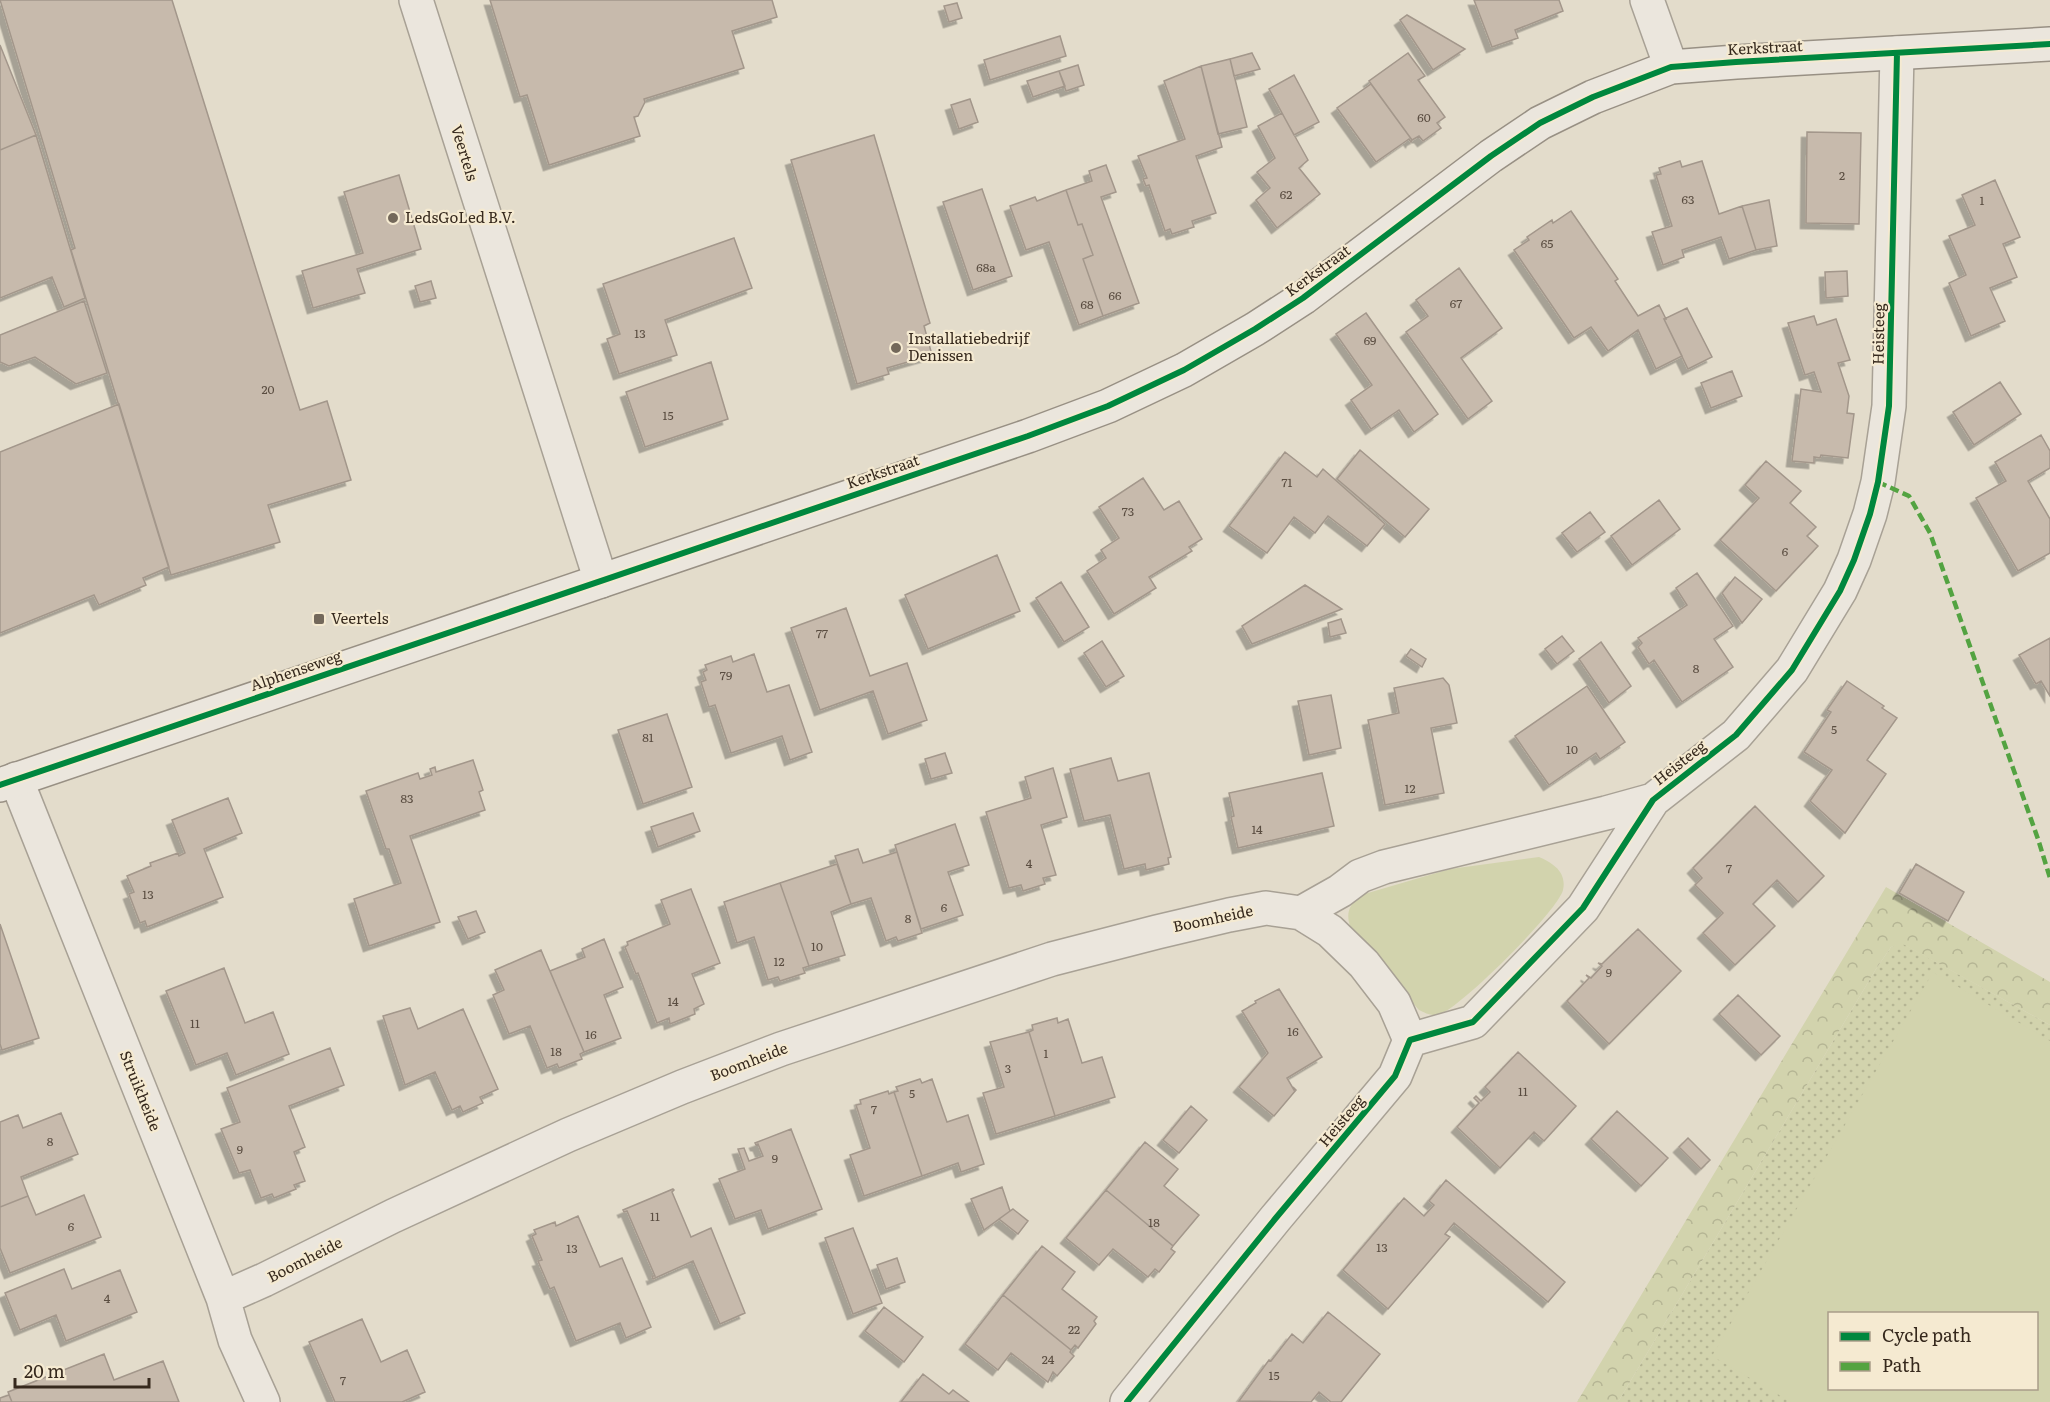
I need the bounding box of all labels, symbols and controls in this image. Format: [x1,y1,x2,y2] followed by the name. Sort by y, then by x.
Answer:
[1726,33,1803,60] street label: Kerkstraat
[1417,108,1431,126] house number: 60
[446,122,485,184] street label: Veertels
[1839,166,1845,184] house number: 2
[1280,185,1292,203] house number: 62
[1682,190,1694,208] house number: 63
[1980,191,1985,209] house number: 1
[405,205,516,228] place label: LedsGoLed B.V.
[386,211,400,225] marker: LedsGoLed B.V.
[1541,234,1553,252] house number: 65
[1280,238,1355,301] street label: Kerkstraat
[976,258,996,276] house number: 68a
[1109,286,1122,304] house number: 66
[1450,294,1462,312] house number: 67
[1080,295,1094,313] house number: 68
[1865,302,1890,365] street label: Heisteeg
[634,324,646,342] house number: 13
[908,326,1030,366] place label: Installatiebedrijf Denissen
[1364,331,1376,349] house number: 69
[889,341,903,355] marker: Installatiebedrijf Denissen
[261,380,275,398] house number: 20
[663,406,673,424] house number: 15
[843,447,922,494] street label: Kerkstraat
[1282,473,1293,491] house number: 71
[1122,502,1134,520] house number: 73
[1782,542,1789,560] house number: 6
[331,606,389,629] place label: Veertels
[312,612,326,626] marker: Veertels
[816,624,828,642] house number: 77
[247,643,345,696] street label: Alphenseweg
[1693,659,1700,677] house number: 8
[720,666,732,684] house number: 79
[1831,720,1837,738] house number: 5
[642,728,654,746] house number: 81
[1648,733,1711,790] street label: Heisteeg
[1566,740,1578,758] house number: 10
[1405,779,1415,797] house number: 12
[400,789,414,807] house number: 83
[1251,820,1263,838] house number: 14
[1026,854,1033,872] house number: 4
[1726,859,1732,877] house number: 7
[142,885,154,903] house number: 13
[941,898,948,916] house number: 6
[1171,898,1255,937] street label: Boomheide
[905,909,912,927] house number: 8
[811,937,823,955] house number: 10
[774,952,784,970] house number: 12
[1606,963,1612,981] house number: 9
[667,992,679,1010] house number: 14
[190,1014,200,1032] house number: 11
[1287,1022,1299,1040] house number: 16
[585,1025,597,1043] house number: 16
[706,1035,791,1086] street label: Boomheide
[550,1042,562,1060] house number: 18
[1044,1044,1049,1062] house number: 1
[115,1047,168,1134] street label: Struikheide
[1005,1059,1011,1077] house number: 3
[1518,1082,1528,1100] house number: 11
[909,1084,915,1102] house number: 5
[1312,1089,1370,1151] street label: Heisteeg
[871,1100,877,1118] house number: 7
[47,1132,54,1150] house number: 8
[237,1140,243,1158] house number: 9
[772,1149,778,1167] house number: 9
[650,1207,660,1225] house number: 11
[1148,1213,1160,1231] house number: 18
[68,1217,75,1235] house number: 6
[263,1230,346,1287] street label: Boomheide
[1376,1238,1388,1256] house number: 13
[566,1239,578,1257] house number: 13
[104,1289,111,1307] house number: 4
[1828,1312,2038,1390] legend
[1068,1320,1080,1338] house number: 22
[1882,1321,1971,1348] text: Cycle path
[1042,1350,1055,1368] house number: 24
[15,1351,148,1389] scale bar
[1882,1351,1921,1378] text: Path
[24,1357,65,1384] text: 20 m
[1269,1366,1279,1384] house number: 15
[340,1371,346,1389] house number: 7

